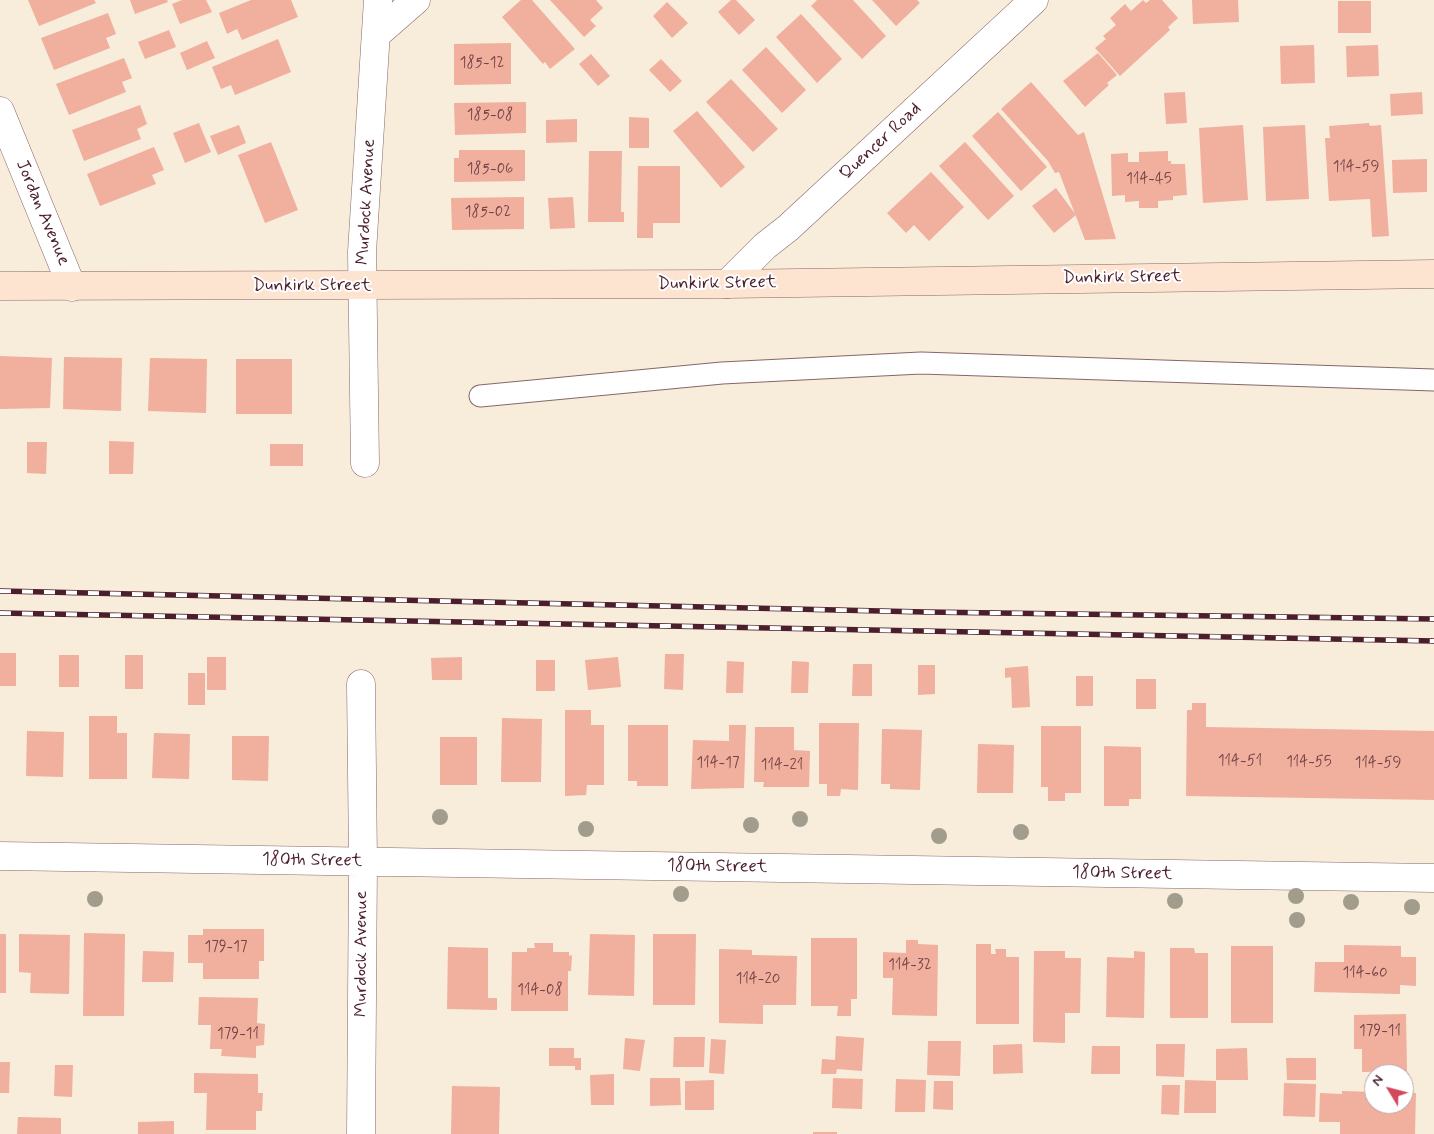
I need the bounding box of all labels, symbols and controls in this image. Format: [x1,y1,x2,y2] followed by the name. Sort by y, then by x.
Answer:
[460,55,504,73] house number: 185-12
[836,99,926,185] street label: Quencer Road
[467,107,513,125] house number: 185-08
[353,138,381,266] street label: Murdock Avenue
[10,157,74,269] street label: Jordan Avenue
[1333,159,1379,177] house number: 114-59
[467,161,513,179] house number: 185-06
[1126,171,1172,189] house number: 114-45
[465,204,511,222] house number: 185-02
[1062,266,1182,290] street label: Dunkirk Street
[657,272,777,296] street label: Dunkirk Street
[253,275,371,297] street label: Dunkirk Street
[1218,753,1262,771] house number: 114-51
[1286,754,1332,772] house number: 114-55
[697,755,739,773] house number: 114-17
[1355,755,1401,773] house number: 114-59
[761,757,803,775] house number: 114-21
[262,849,362,873] street label: 180th Street
[667,855,767,879] street label: 180th Street
[1072,862,1172,886] street label: 180th Street
[351,891,373,1017] street label: Murdock Avenue
[204,939,248,957] house number: 179-17
[888,957,932,975] house number: 114-32
[1343,965,1387,983] house number: 114-60
[736,971,780,989] house number: 114-20
[517,982,563,1000] house number: 114-08
[1359,1023,1401,1041] house number: 179-11
[217,1026,259,1044] house number: 179-11
[1364,1064,1414,1114] north arrow
[1368,1071,1388,1090] text: N

